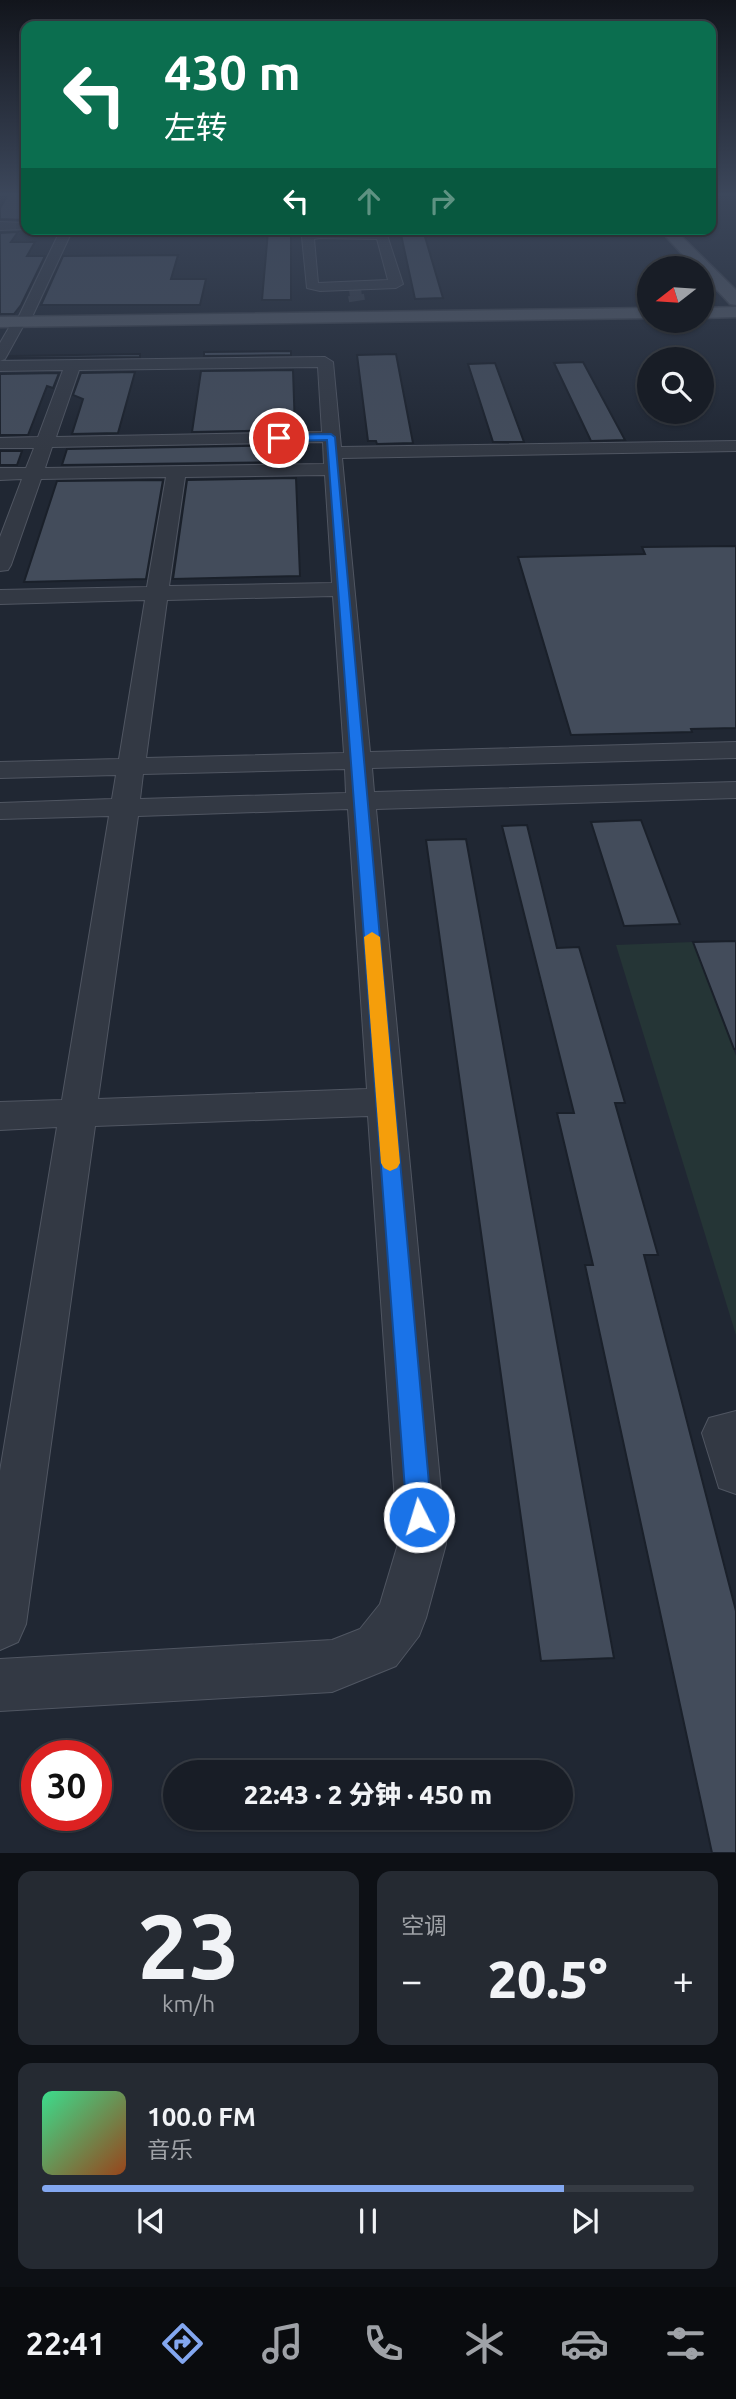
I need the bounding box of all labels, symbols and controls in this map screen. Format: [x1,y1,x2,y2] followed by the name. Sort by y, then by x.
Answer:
[164,44,301,99] text: 430 m
[49,49,140,140] icon: left
[164,109,228,145] text: 左转
[277,182,315,220] icon: left
[350,182,388,220] icon: ahead
[423,182,461,220] icon: right
[637,256,714,332] north arrow
[637,256,714,424] map controls
[637,347,714,424] button: search
[249,408,309,468] pin
[260,419,298,457] icon: arrive
[382,1480,456,1554] position arrow
[21,1740,112,1831] speed limit sign: 30
[244,1780,492,1809] text: 22:43 · 2 分钟 · 450 m
[137,1894,240,1996] text: 23
[401,1913,447,1938] text: 空调
[488,1950,607,2008] text: 20.5°
[401,1959,422,2001] text: −
[673,1959,694,2001] text: +
[162,1991,215,2016] text: km/h
[147,2102,256,2131] text: 100.0 FM
[147,2137,193,2162] text: 音乐
[132,2202,170,2240] icon: previous
[349,2202,387,2240] icon: pause
[566,2202,604,2240] icon: next
[158,2319,207,2368] icon: directions
[258,2319,307,2368] icon: music
[359,2319,408,2368] icon: phone
[460,2319,509,2368] icon: climate
[560,2319,609,2368] icon: car
[661,2319,710,2368] icon: filters
[26,2325,106,2361] text: 22:41

